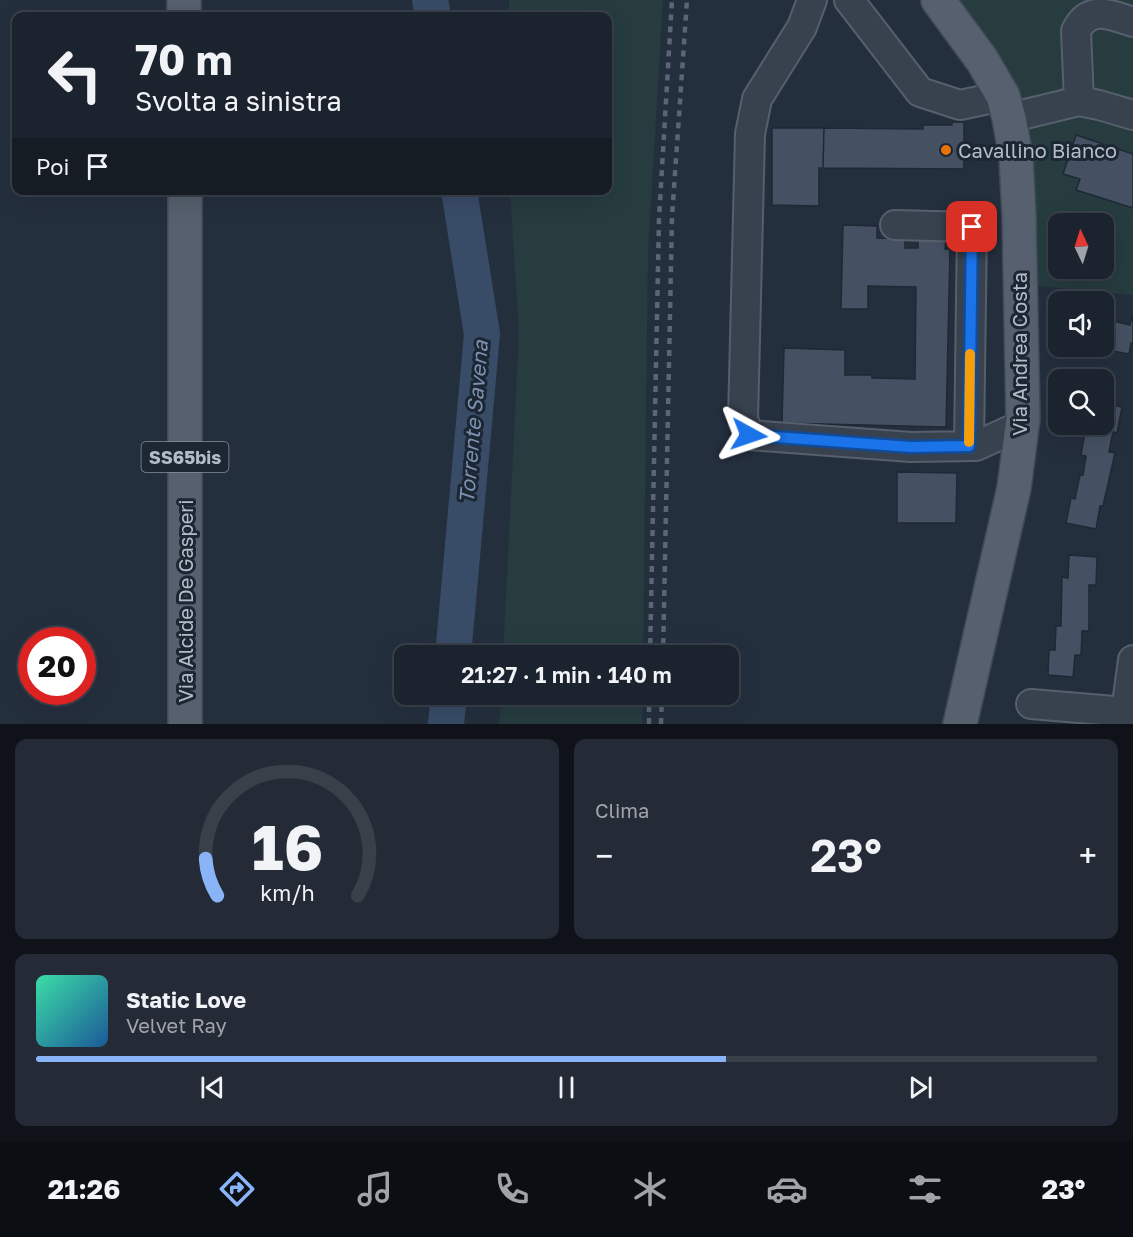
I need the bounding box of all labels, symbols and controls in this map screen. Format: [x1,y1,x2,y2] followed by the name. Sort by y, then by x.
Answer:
[135,34,232,84] text: 70 m
[36,36,114,114] icon: left
[135,85,342,117] text: Svolta a sinistra
[958,138,1117,162] place label: Cavallino Bianco
[939,143,953,157] marker: Cavallino Bianco
[81,150,114,183] icon: arrive
[36,153,69,180] text: Poi
[946,201,997,252] pin
[955,210,988,243] icon: arrive
[1048,213,1114,279] north arrow
[1048,213,1114,435] map controls
[1007,272,1031,436] street label: Via Andrea Costa
[1048,291,1114,357] button: sound
[453,338,493,505] water label: Torrente Savena
[1048,369,1114,435] button: search
[717,403,781,467] position arrow
[142,442,228,472] road number: SS65bis
[173,499,197,703] street label: Via Alcide De Gasperi
[18,627,96,705] speed limit sign: 20
[461,661,672,688] text: 21:27 · 1 min · 140 m
[595,798,649,822] text: Clima
[251,809,323,884] text: 16
[810,828,882,882] text: 23°
[595,836,613,875] text: −
[1079,836,1097,875] text: +
[260,880,314,906] text: km/h
[126,986,246,1013] text: Static Love
[126,1013,227,1037] text: Velvet Ray
[196,1071,229,1104] icon: previous
[550,1071,583,1104] icon: pause
[904,1071,937,1104] icon: next
[216,1168,258,1210] icon: directions
[354,1168,396,1210] icon: music
[491,1168,533,1210] icon: phone
[629,1168,671,1210] icon: climate
[766,1168,808,1210] icon: car
[904,1168,946,1210] icon: filters
[48,1173,120,1205] text: 21:26
[1042,1173,1085,1205] text: 23°

